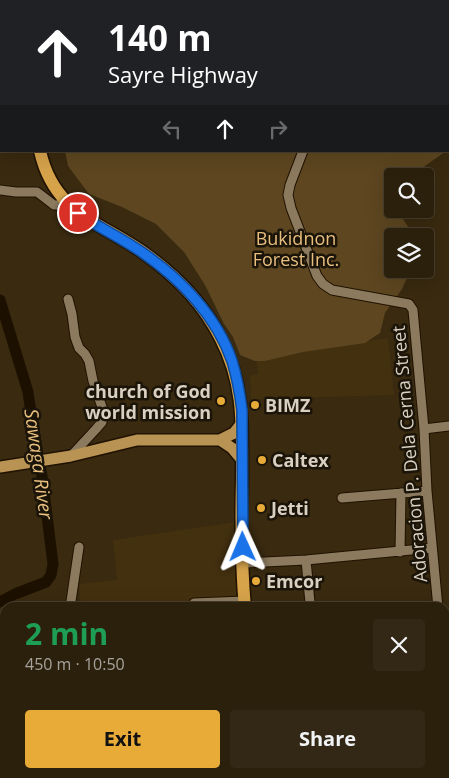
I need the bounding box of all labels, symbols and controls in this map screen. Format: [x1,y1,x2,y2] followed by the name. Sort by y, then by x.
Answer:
[108,14,212,61] text: 140 m
[25,20,90,85] icon: ahead
[108,59,258,89] text: Sayre Highway
[158,115,186,143] icon: left
[211,115,239,143] icon: ahead
[264,115,292,143] icon: right
[384,168,434,278] map controls
[384,168,434,218] button: search
[57,192,99,234] pin
[64,199,92,227] icon: arrive
[253,226,339,271] park label: Bukidnon Forest Inc.
[384,228,434,278] button: layers
[386,325,432,583] street label: Adoracion P. Dela Cerna Street
[85,379,211,424] place label: church of God world mission
[265,393,310,417] place label: BIMZ
[215,395,227,407] marker: church of God world mission
[249,399,261,411] marker: BIMZ
[18,407,60,523] water label: Sawaga River
[272,448,329,472] place label: Caltex
[256,454,268,466] marker: Caltex
[269,496,309,520] place label: Jetti
[255,502,267,514] marker: Jetti
[216,520,268,572] position arrow
[266,569,322,593] place label: Emcor
[250,575,262,587] marker: Emcor
[25,613,108,654] text: 2 min
[373,619,425,671] button: close
[25,653,125,675] text: 450 m · 10:50
[25,710,220,768] button: Exit
[230,710,425,768] button: Share

